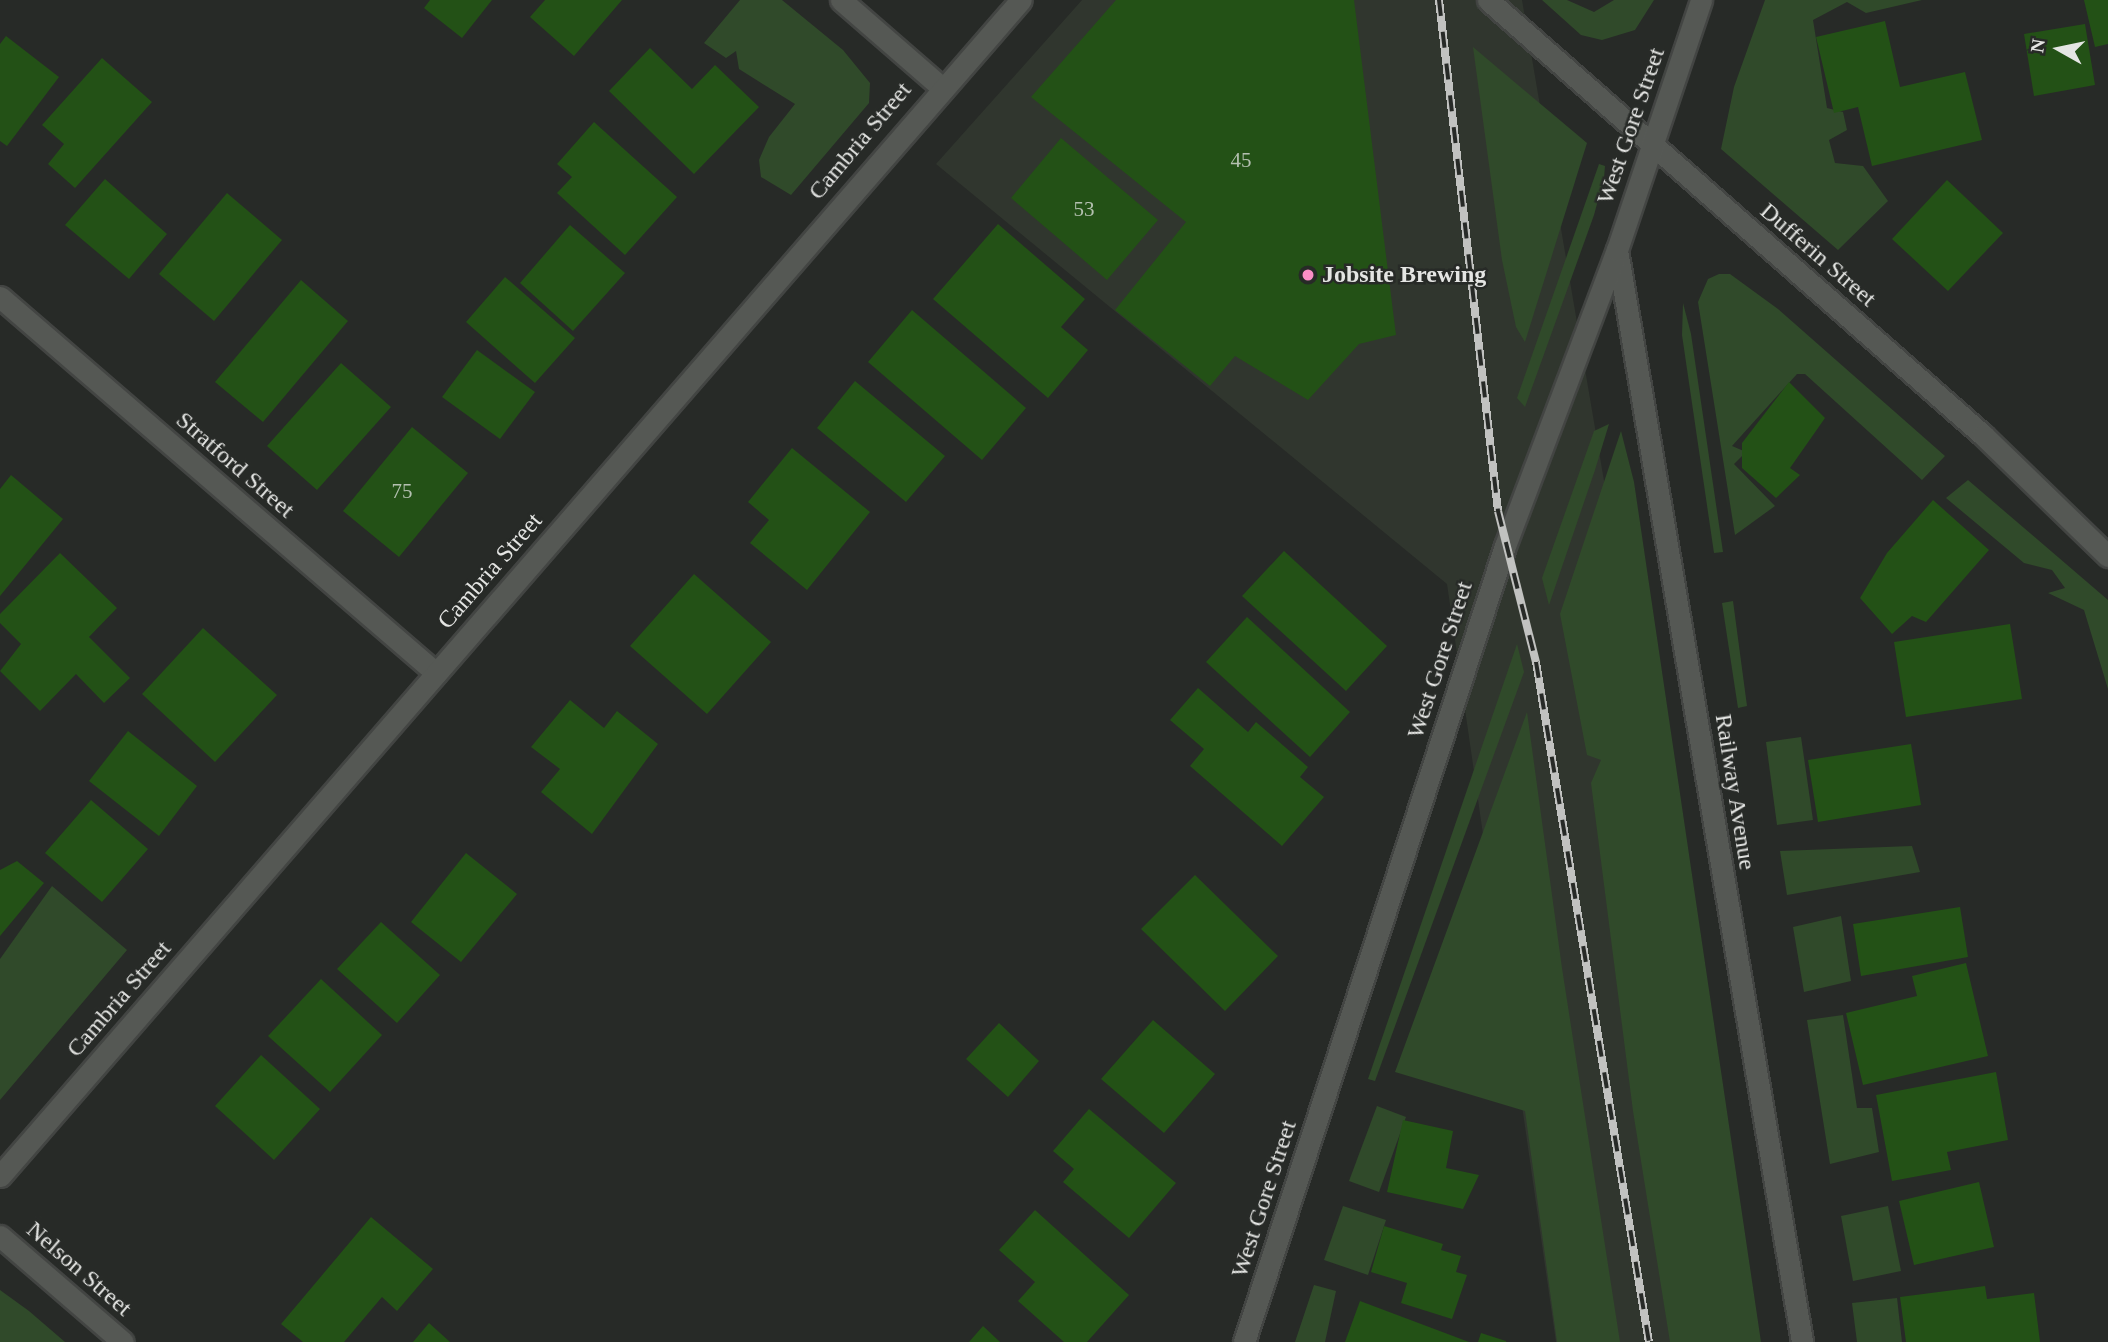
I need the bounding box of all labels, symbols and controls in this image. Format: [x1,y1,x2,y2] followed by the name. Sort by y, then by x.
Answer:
[2024,14,2094,84] north arrow
[2026,37,2049,54] text: N
[1591,44,1671,208] street label: West Gore Street
[802,76,918,206] street label: Cambria Street
[1230,147,1252,173] house number: 45
[1074,196,1094,222] house number: 53
[1754,197,1882,313] street label: Dufferin Street
[1322,261,1486,289] place label: Jobsite Brewing
[1300,267,1316,283] marker: Jobsite Brewing
[170,406,300,524] street label: Stratford Street
[392,478,412,504] house number: 75
[432,507,548,635] street label: Cambria Street
[1401,578,1479,742] street label: West Gore Street
[1708,711,1762,873] street label: Railway Avenue
[61,935,177,1063] street label: Cambria Street
[1225,1117,1303,1281] street label: West Gore Street
[21,1215,137,1323] street label: Nelson Street

